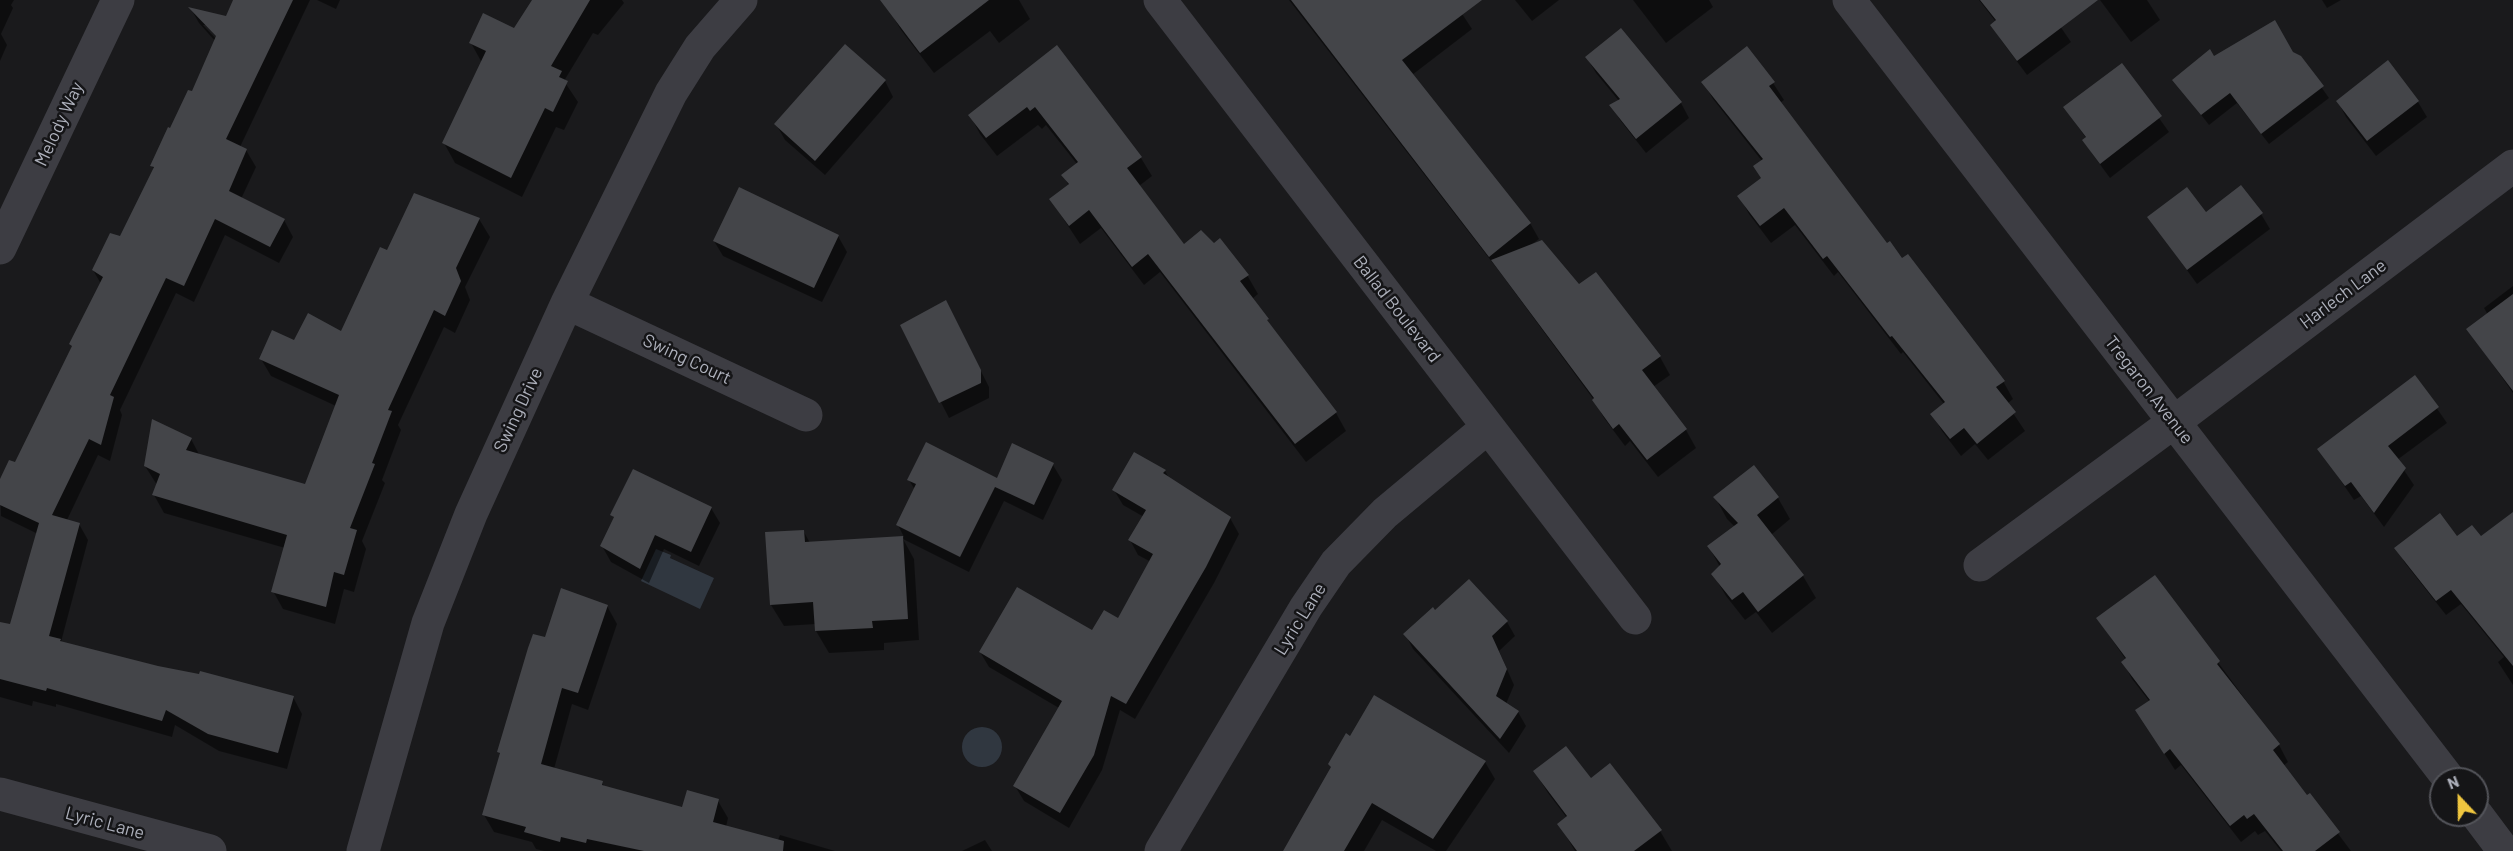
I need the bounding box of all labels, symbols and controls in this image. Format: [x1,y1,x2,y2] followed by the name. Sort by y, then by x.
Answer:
[30,78,88,170] street label: Melody Way
[1349,251,1445,367] street label: Ballad Boulevard
[2296,255,2390,333] street label: Harlech Lane
[640,329,734,389] street label: Swing Court
[2100,332,2198,448] street label: Tregaron Avenue
[489,364,547,456] street label: Swing Drive
[1269,579,1331,659] street label: Lyric Lane
[2429,767,2489,827] north arrow
[2444,771,2461,793] text: N
[63,802,147,844] street label: Lyric Lane

